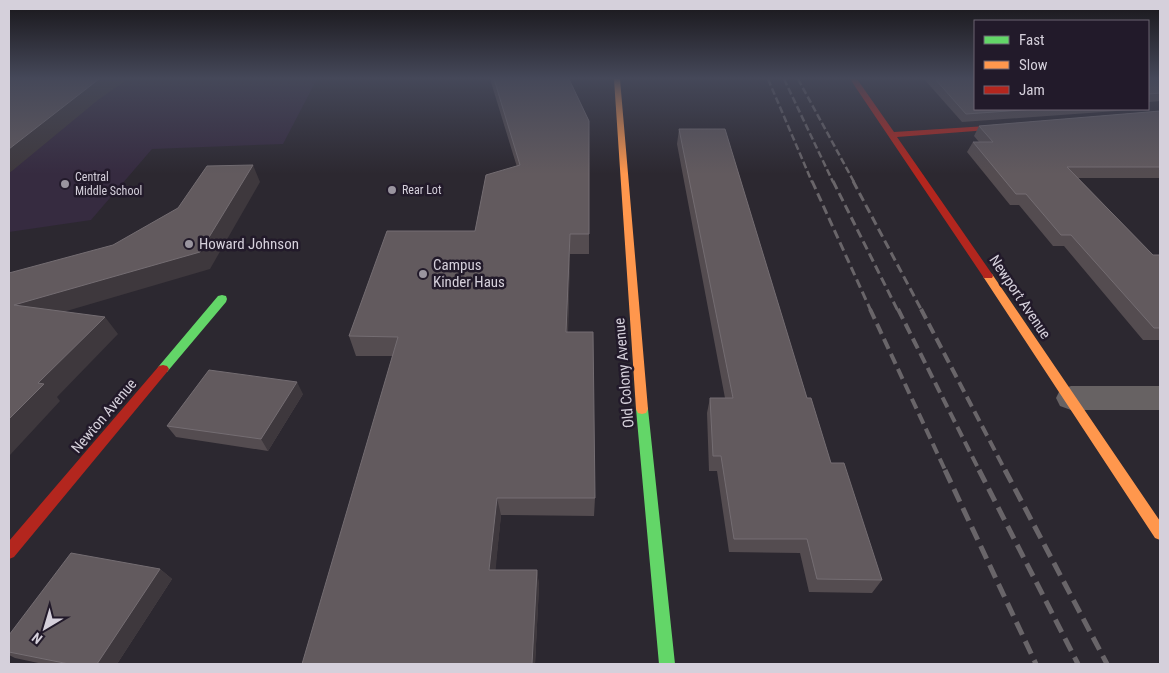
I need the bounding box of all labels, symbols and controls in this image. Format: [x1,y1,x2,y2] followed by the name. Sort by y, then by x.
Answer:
[974,20,1149,110] legend
[1019,31,1044,49] text: Fast
[1019,56,1048,74] text: Slow
[1019,81,1045,99] text: Jam
[75,170,142,198] place label: Central Middle School
[59,178,71,190] marker: Central Middle School
[402,183,442,197] place label: Rear Lot
[386,184,398,196] marker: Rear Lot
[199,235,299,253] place label: Howard Johnson
[183,238,195,250] marker: Howard Johnson
[985,252,1055,342] street label: Newport Avenue
[433,256,505,291] place label: Campus Kinder Haus
[417,268,429,280] marker: Campus Kinder Haus
[610,317,638,429] street label: Old Colony Avenue
[68,375,140,457] street label: Newton Avenue
[20,603,70,653] north arrow
[29,629,45,647] text: N

